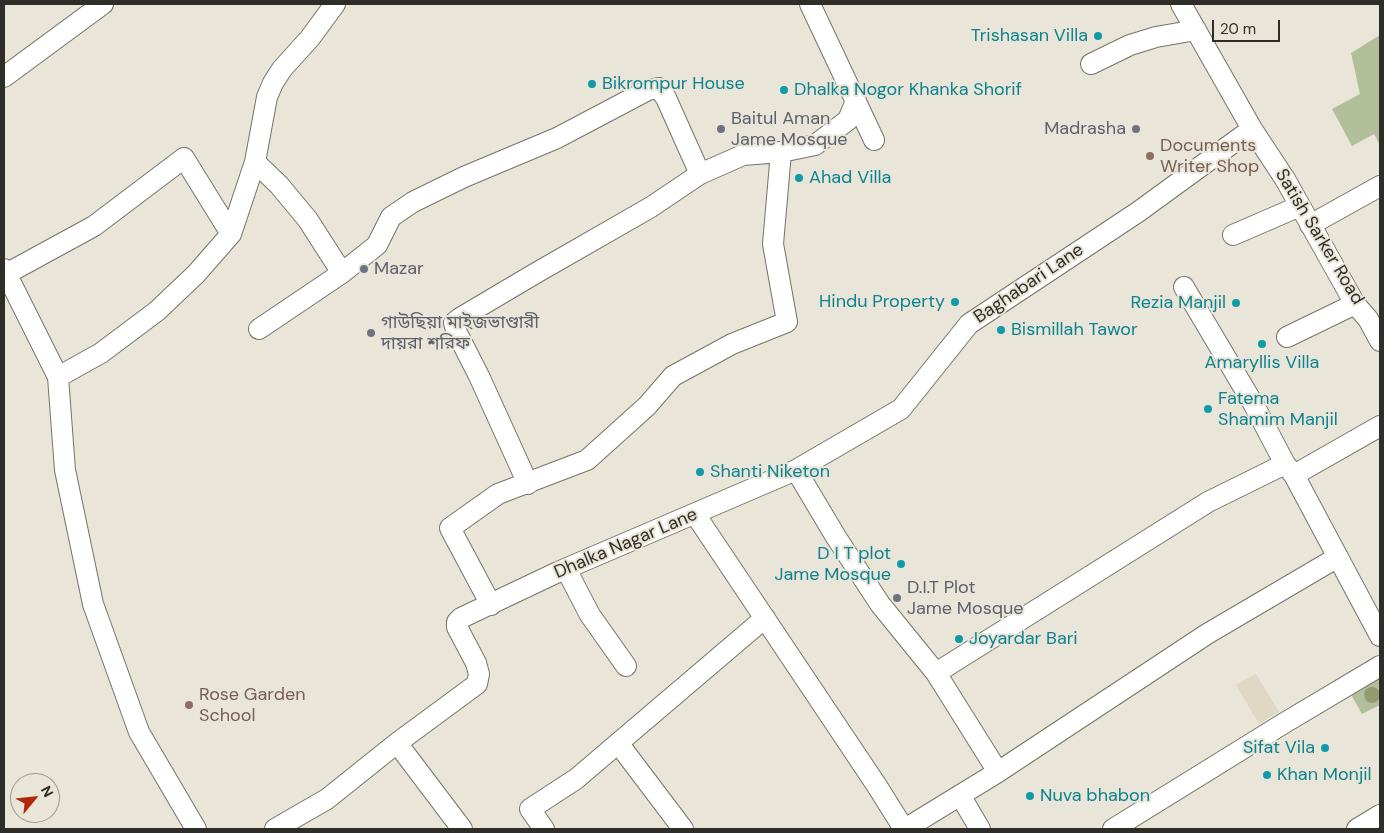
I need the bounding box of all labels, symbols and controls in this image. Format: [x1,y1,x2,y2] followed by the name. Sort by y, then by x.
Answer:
[1214,10,1282,42] scale bar
[1220,19,1256,39] text: 20 m
[971,25,1088,47] place label: Trishasan Villa
[1092,30,1104,42] marker: Trishasan Villa
[602,73,745,95] place label: Bikrompur House
[586,78,598,90] marker: Bikrompur House
[794,79,1022,101] place label: Dhalka Nogor Khanka Shorif
[778,84,790,96] marker: Dhalka Nogor Khanka Shorif
[731,108,848,150] place label: Baitul Aman Jame Mosque
[1044,118,1126,140] place label: Madrasha
[715,123,727,135] marker: Baitul Aman Jame Mosque
[1130,123,1142,135] marker: Madrasha
[1160,135,1259,178] place label: Documents Writer Shop
[1144,150,1156,162] marker: Documents Writer Shop
[1270,165,1368,309] street label: Satish Sarker Road
[809,167,891,189] place label: Ahad Villa
[793,172,805,184] marker: Ahad Villa
[970,239,1088,329] street label: Baghabari Lane
[374,258,424,280] place label: Mazar
[358,263,370,275] marker: Mazar
[819,291,945,313] place label: Hindu Property
[1131,292,1226,314] place label: Rezia Manjil
[949,296,961,308] marker: Hindu Property
[1230,297,1242,309] marker: Rezia Manjil
[381,312,539,354] place label: গাউছিয়া মাইজভাণ্ডারী দায়রা শরিফ
[1011,319,1138,341] place label: Bismillah Tawor
[995,324,1007,336] marker: Bismillah Tawor
[365,327,377,339] marker: গাউছিয়া মাইজভাণ্ডারী দায়রা শরিফ
[1256,338,1268,350] marker: Amaryllis Villa
[1205,352,1319,374] place label: Amaryllis Villa
[1218,388,1338,430] place label: Fatema Shamim Manjil
[1202,403,1214,415] marker: Fatema Shamim Manjil
[710,461,830,483] place label: Shanti Niketon
[694,466,706,478] marker: Shanti Niketon
[551,504,701,584] street label: Dhalka Nagar Lane
[774,543,891,586] place label: D I T plot Jame Mosque
[895,558,907,570] marker: D I T plot Jame Mosque
[907,577,1024,620] place label: D.I.T Plot Jame Mosque
[891,592,903,604] marker: D.I.T Plot Jame Mosque
[969,628,1078,650] place label: Joyardar Bari
[953,633,965,645] marker: Joyardar Bari
[199,684,305,726] place label: Rose Garden School
[183,699,195,711] marker: Rose Garden School
[1243,737,1315,759] place label: Sifat Vila
[1319,742,1331,754] marker: Sifat Vila
[1277,764,1372,786] place label: Khan Monjil
[1261,769,1273,781] marker: Khan Monjil
[10,773,60,823] north arrow
[37,783,58,800] text: N
[1040,785,1150,807] place label: Nuva bhabon
[1024,790,1036,802] marker: Nuva bhabon

